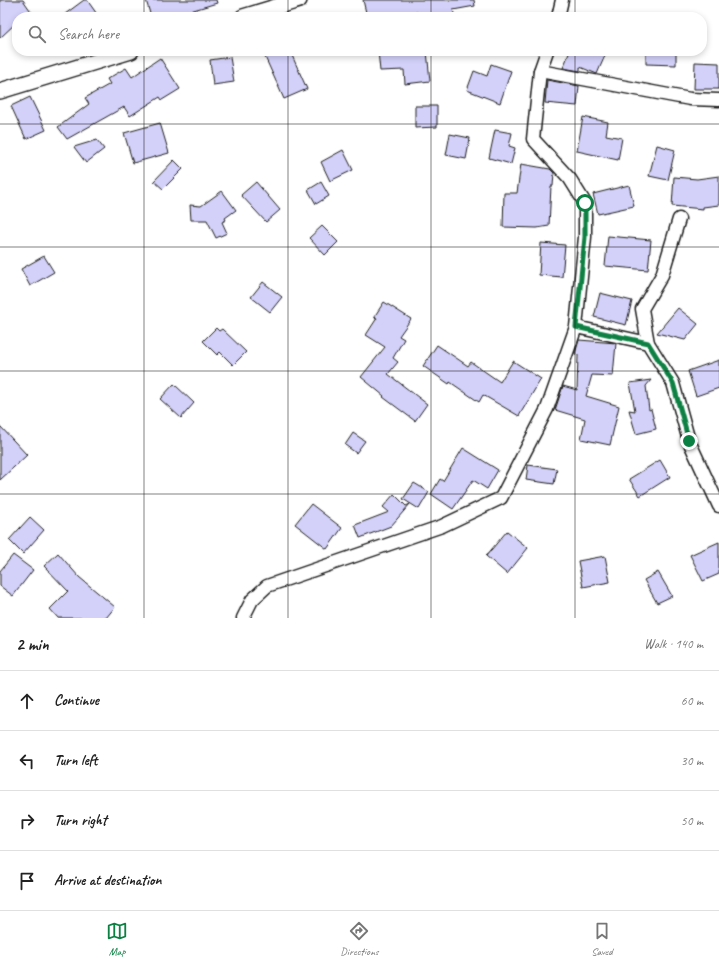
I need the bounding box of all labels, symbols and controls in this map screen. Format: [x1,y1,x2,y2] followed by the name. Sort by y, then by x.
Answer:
[12,12,707,56] search box
[26,23,48,45] icon: search
[58,25,119,44] text: Search here
[576,194,594,212] route start
[680,432,698,450] route end
[16,634,49,655] text: 2 min
[644,636,703,652] text: Walk · 140 m
[16,690,38,712] icon: ahead
[54,691,99,710] text: Continue
[681,693,703,709] text: 60 m
[16,750,38,772] icon: left
[54,751,97,770] text: Turn left
[681,753,703,769] text: 30 m
[16,810,38,832] icon: right
[54,811,107,830] text: Turn right
[681,813,703,829] text: 50 m
[16,870,38,892] icon: arrive
[54,871,161,890] text: Arrive at destination
[106,920,128,958] tab: Map
[340,920,379,958] tab: Directions
[591,920,613,958] tab: Saved

